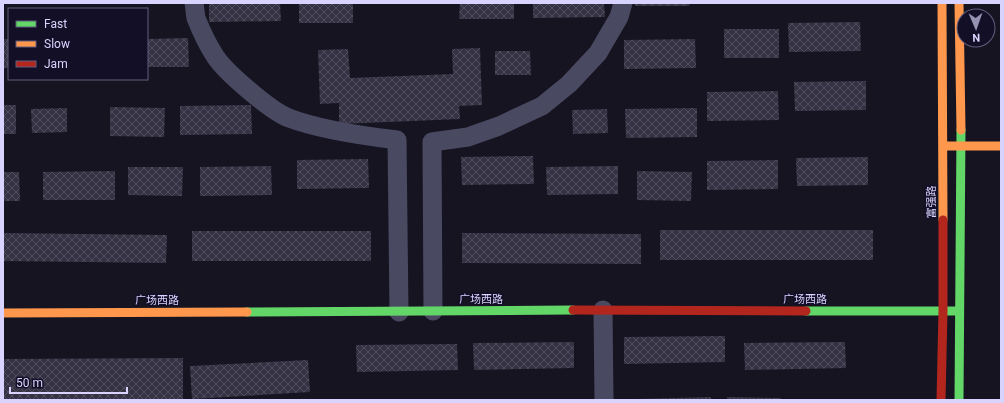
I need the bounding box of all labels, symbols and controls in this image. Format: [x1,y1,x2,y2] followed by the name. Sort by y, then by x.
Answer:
[8,8,148,80] legend
[956,8,996,48] north arrow
[44,17,67,31] text: Fast
[972,31,980,44] text: N
[44,37,70,51] text: Slow
[44,57,68,71] text: Jam
[925,186,938,219] street label: 富强路
[459,293,503,306] street label: 广场西路
[783,293,827,306] street label: 广场西路
[135,294,179,307] street label: 广场西路
[10,369,127,395] scale bar
[16,376,43,390] text: 50 m

